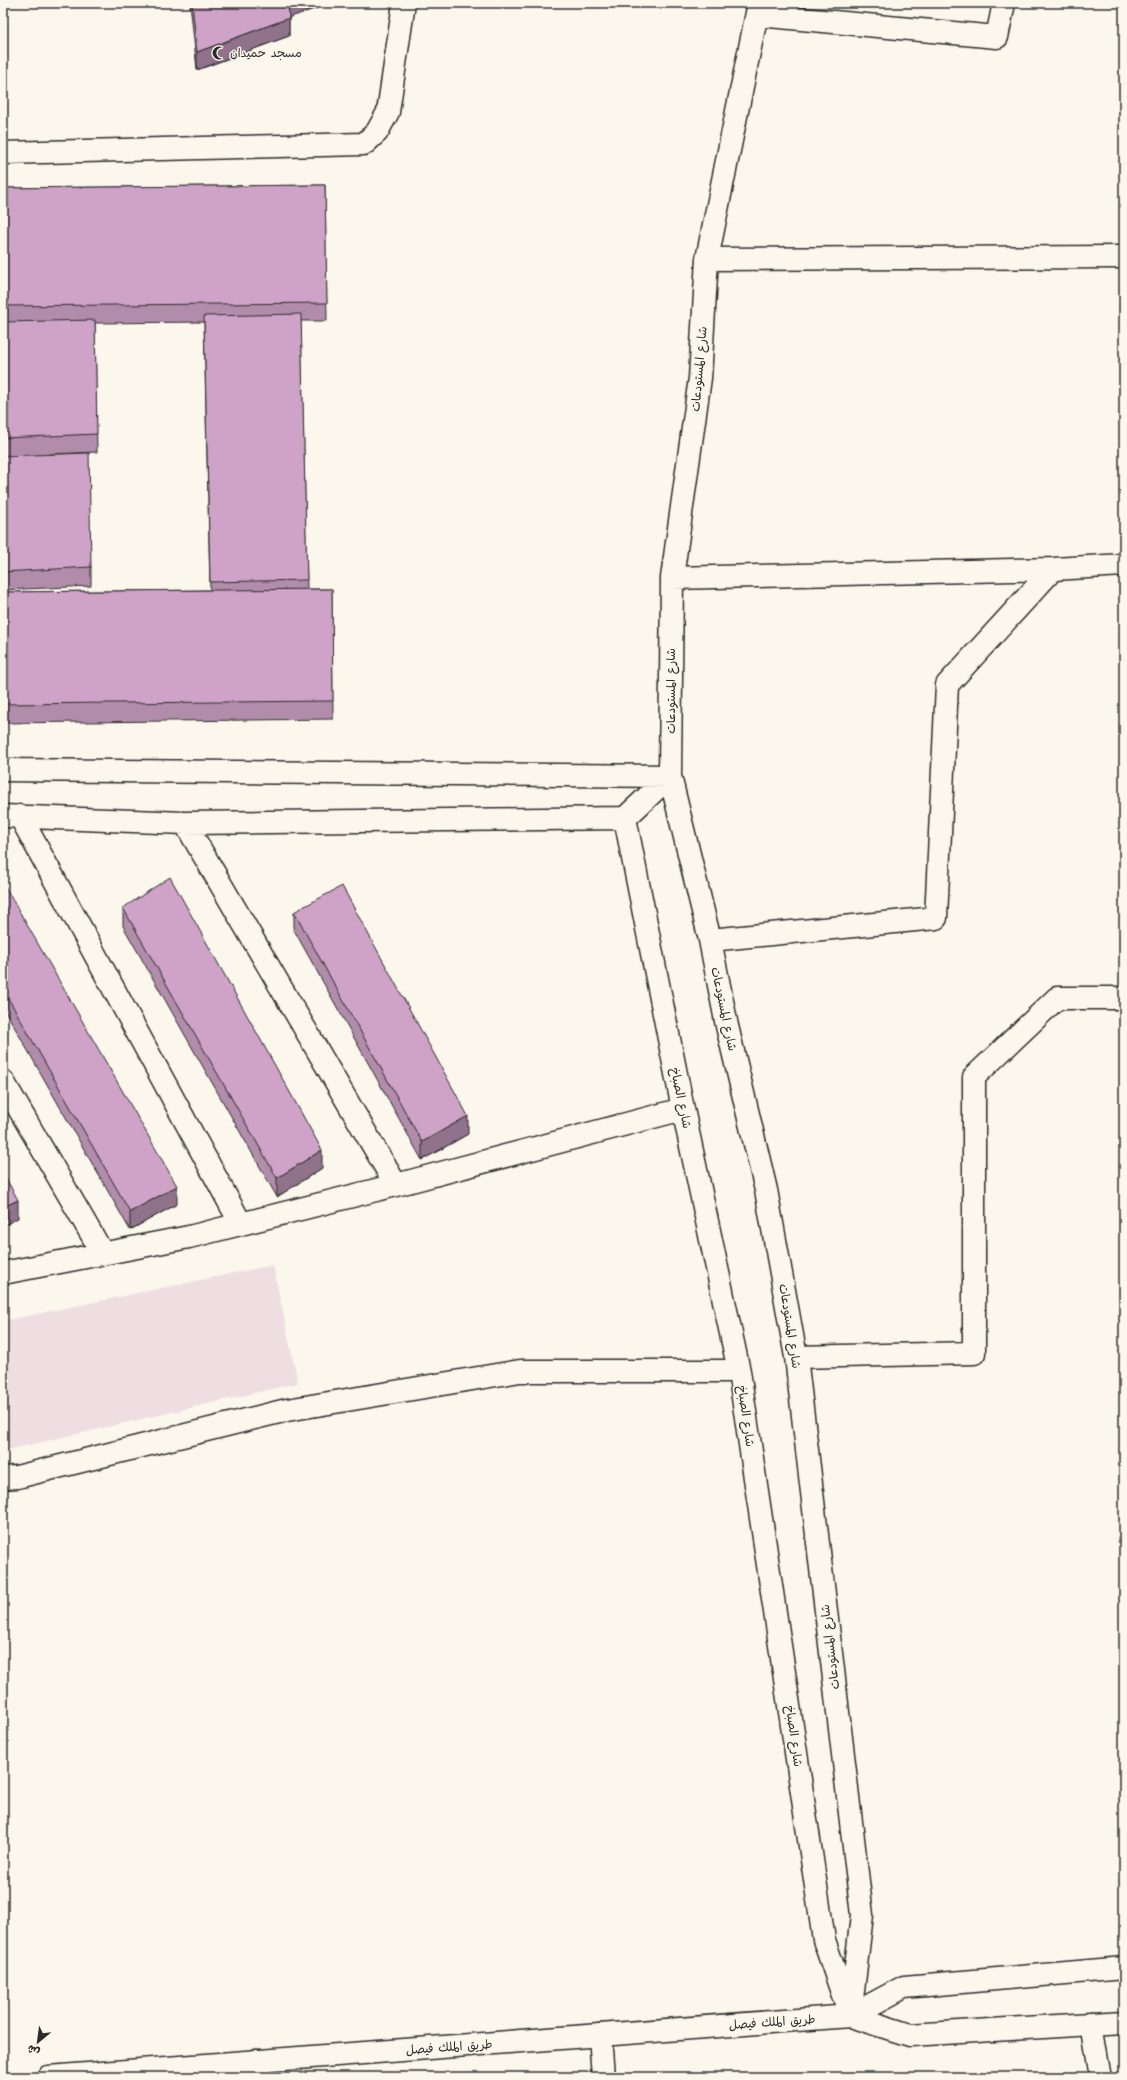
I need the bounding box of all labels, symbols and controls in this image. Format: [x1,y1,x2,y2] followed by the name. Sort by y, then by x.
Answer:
[211,45,227,61] mosque icon: مسجد حميدان
[230,45,302,62] place label: مسجد حميدان
[687,326,712,412] street label: شارع المستودعات
[663,648,680,734] street label: شارع المستودعات
[706,966,741,1053] street label: شارع المستودعات
[666,1066,695,1130] street label: شارع الصباخ
[774,1283,805,1370] street label: شارع المستودعات
[733,1384,758,1448] street label: شارع الصباخ
[817,1603,844,1690] street label: شارع المستودعات
[781,1704,806,1768] street label: شارع الصباخ
[728,2011,816,2034] street label: طريق الملك فيصل
[18,2022,58,2062] north arrow
[405,2036,493,2059] street label: طريق الملك فيصل
[24,2041,42,2060] text: ش

